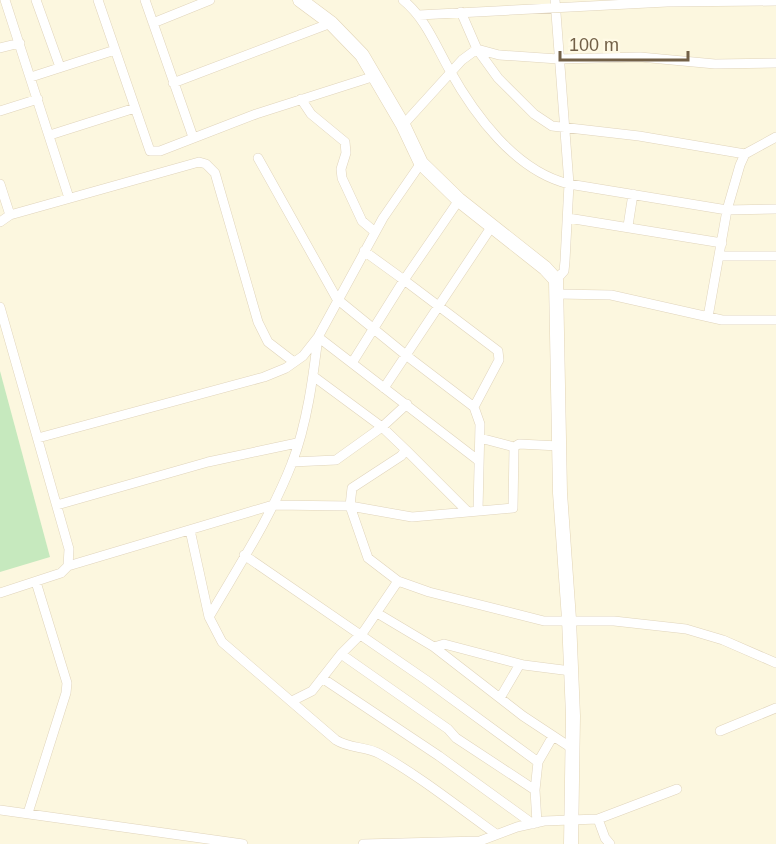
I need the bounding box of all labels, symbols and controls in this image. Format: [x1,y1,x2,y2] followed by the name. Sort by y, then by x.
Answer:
[560,24,688,62] scale bar
[569,35,619,55] text: 100 m

